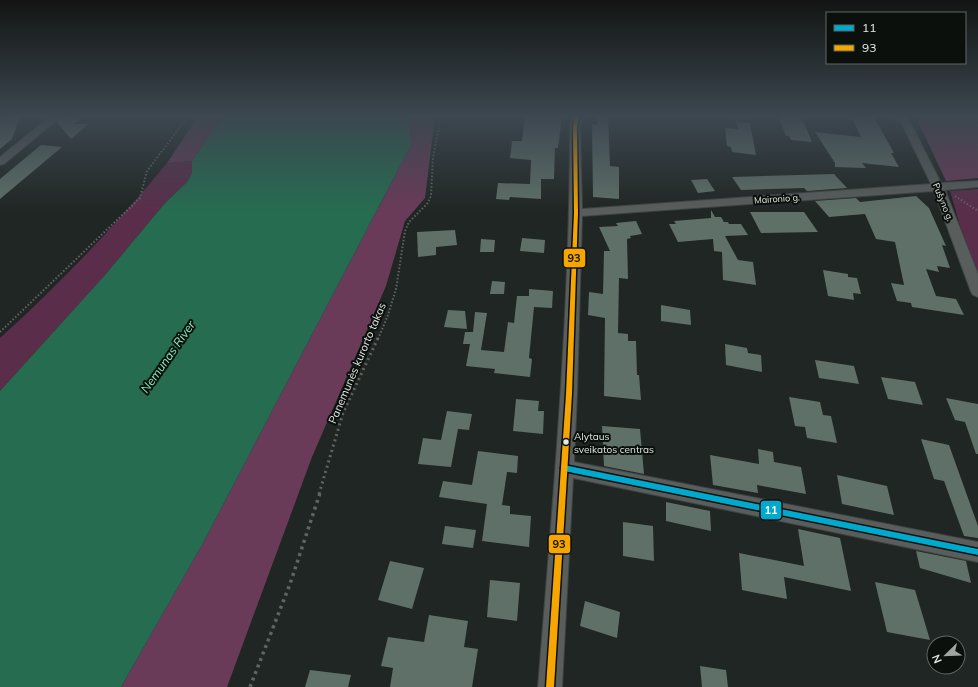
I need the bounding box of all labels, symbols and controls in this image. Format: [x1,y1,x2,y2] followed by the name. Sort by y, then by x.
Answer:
[826,12,966,64] legend
[862,20,876,35] text: 11
[862,40,876,55] text: 93
[930,181,956,223] street label: Pušyno g.
[754,191,800,206] street label: Maironio g.
[563,248,586,268] line badge: 93
[567,251,581,265] text: 93
[325,300,389,426] street label: Panemunės kurorto takas
[137,317,198,396] water label: Nemunas River
[574,430,654,456] place label: Alytaus sveikatos centras
[561,437,571,447] marker: Alytaus sveikatos centras
[760,500,782,520] line badge: 11
[764,503,778,517] text: 11
[548,534,571,554] line badge: 93
[552,537,566,551] text: 93
[926,635,966,675] north arrow
[929,652,945,665] text: N

